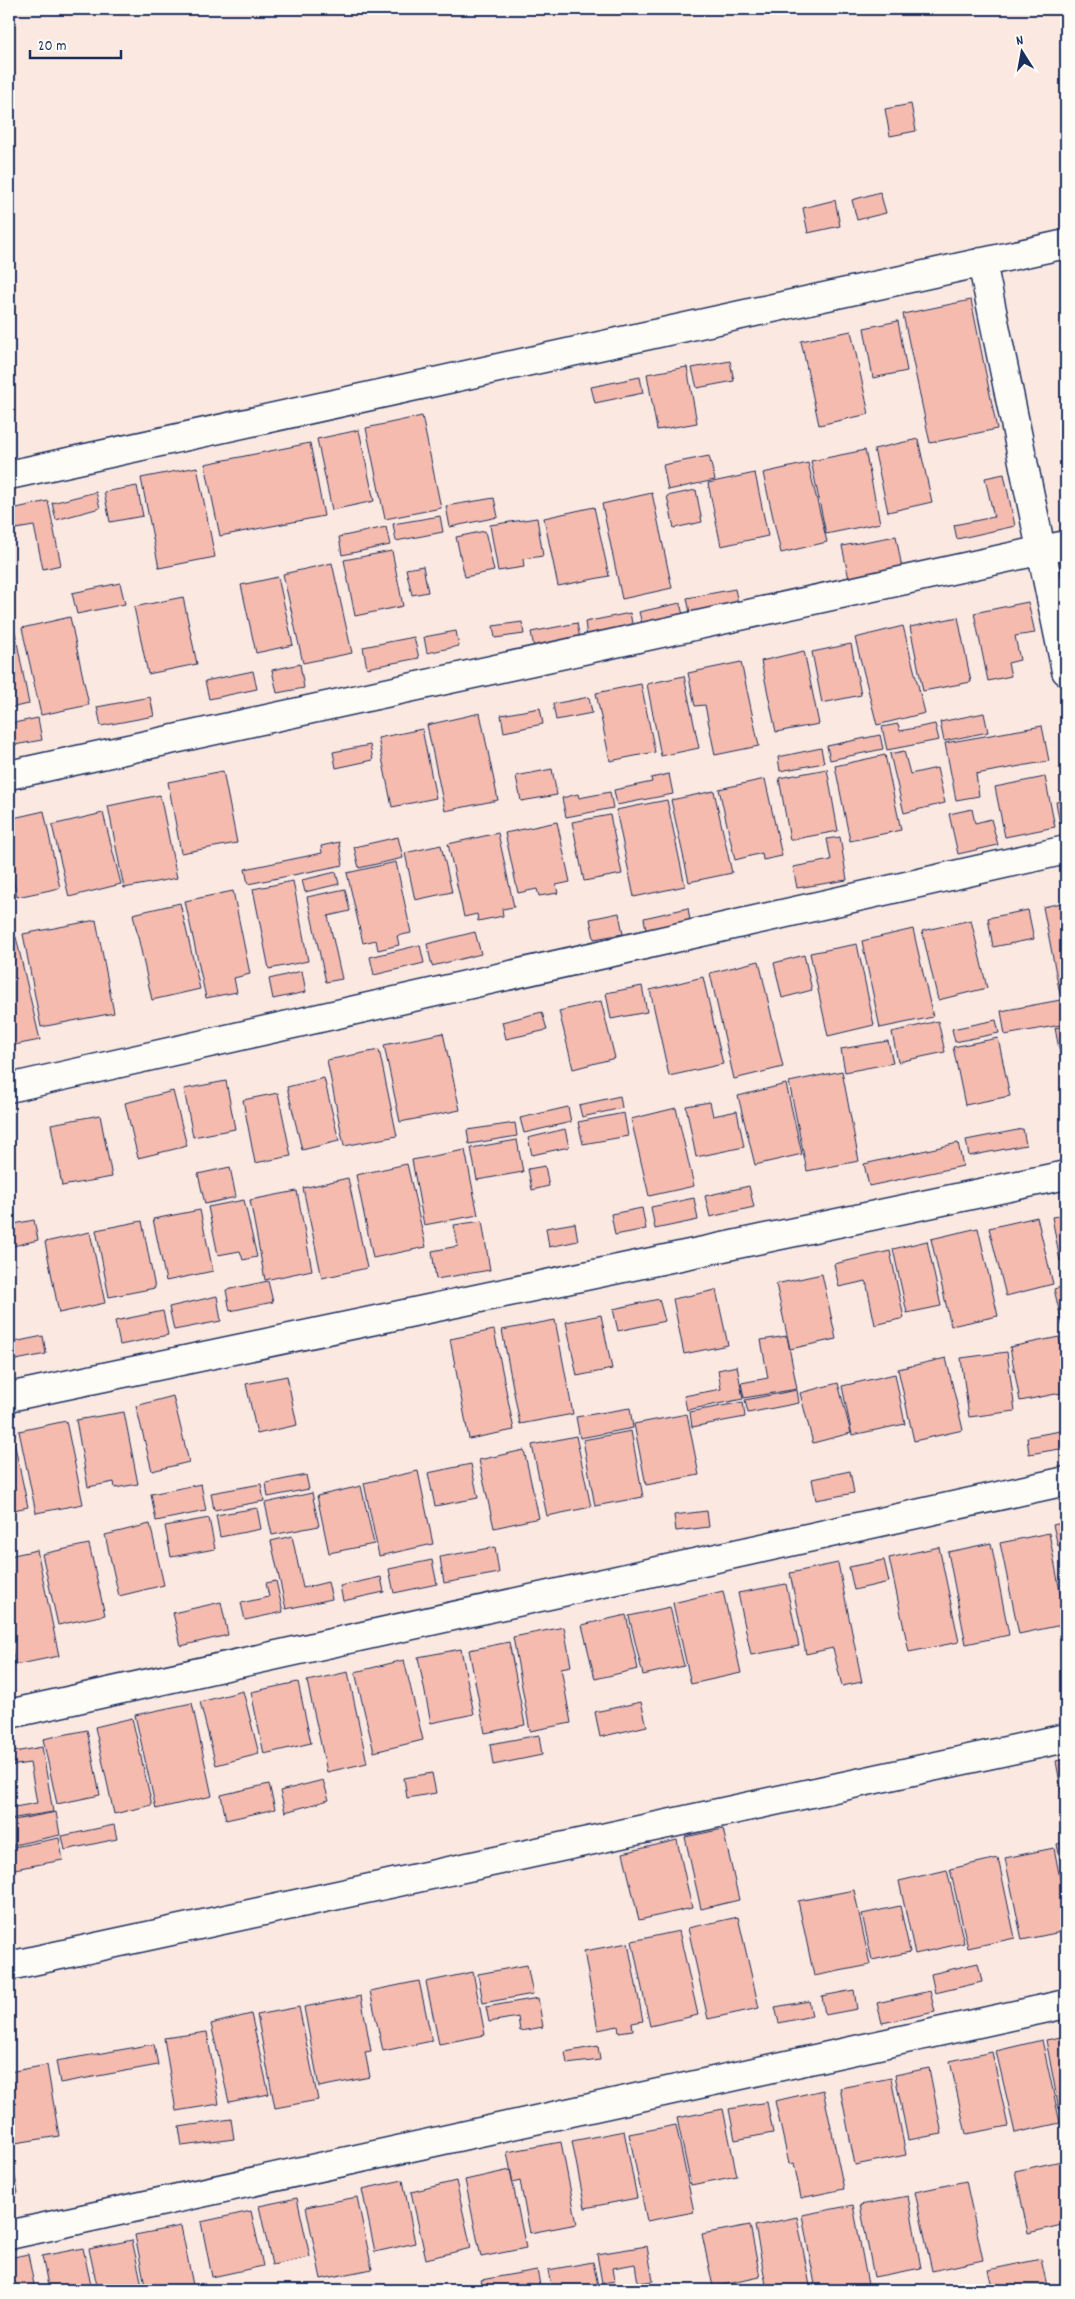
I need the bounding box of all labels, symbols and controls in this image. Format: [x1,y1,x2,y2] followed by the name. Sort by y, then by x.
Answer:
[30,28,121,60] scale bar
[998,28,1048,78] north arrow
[1015,31,1025,52] text: N
[38,36,66,58] text: 20 m

